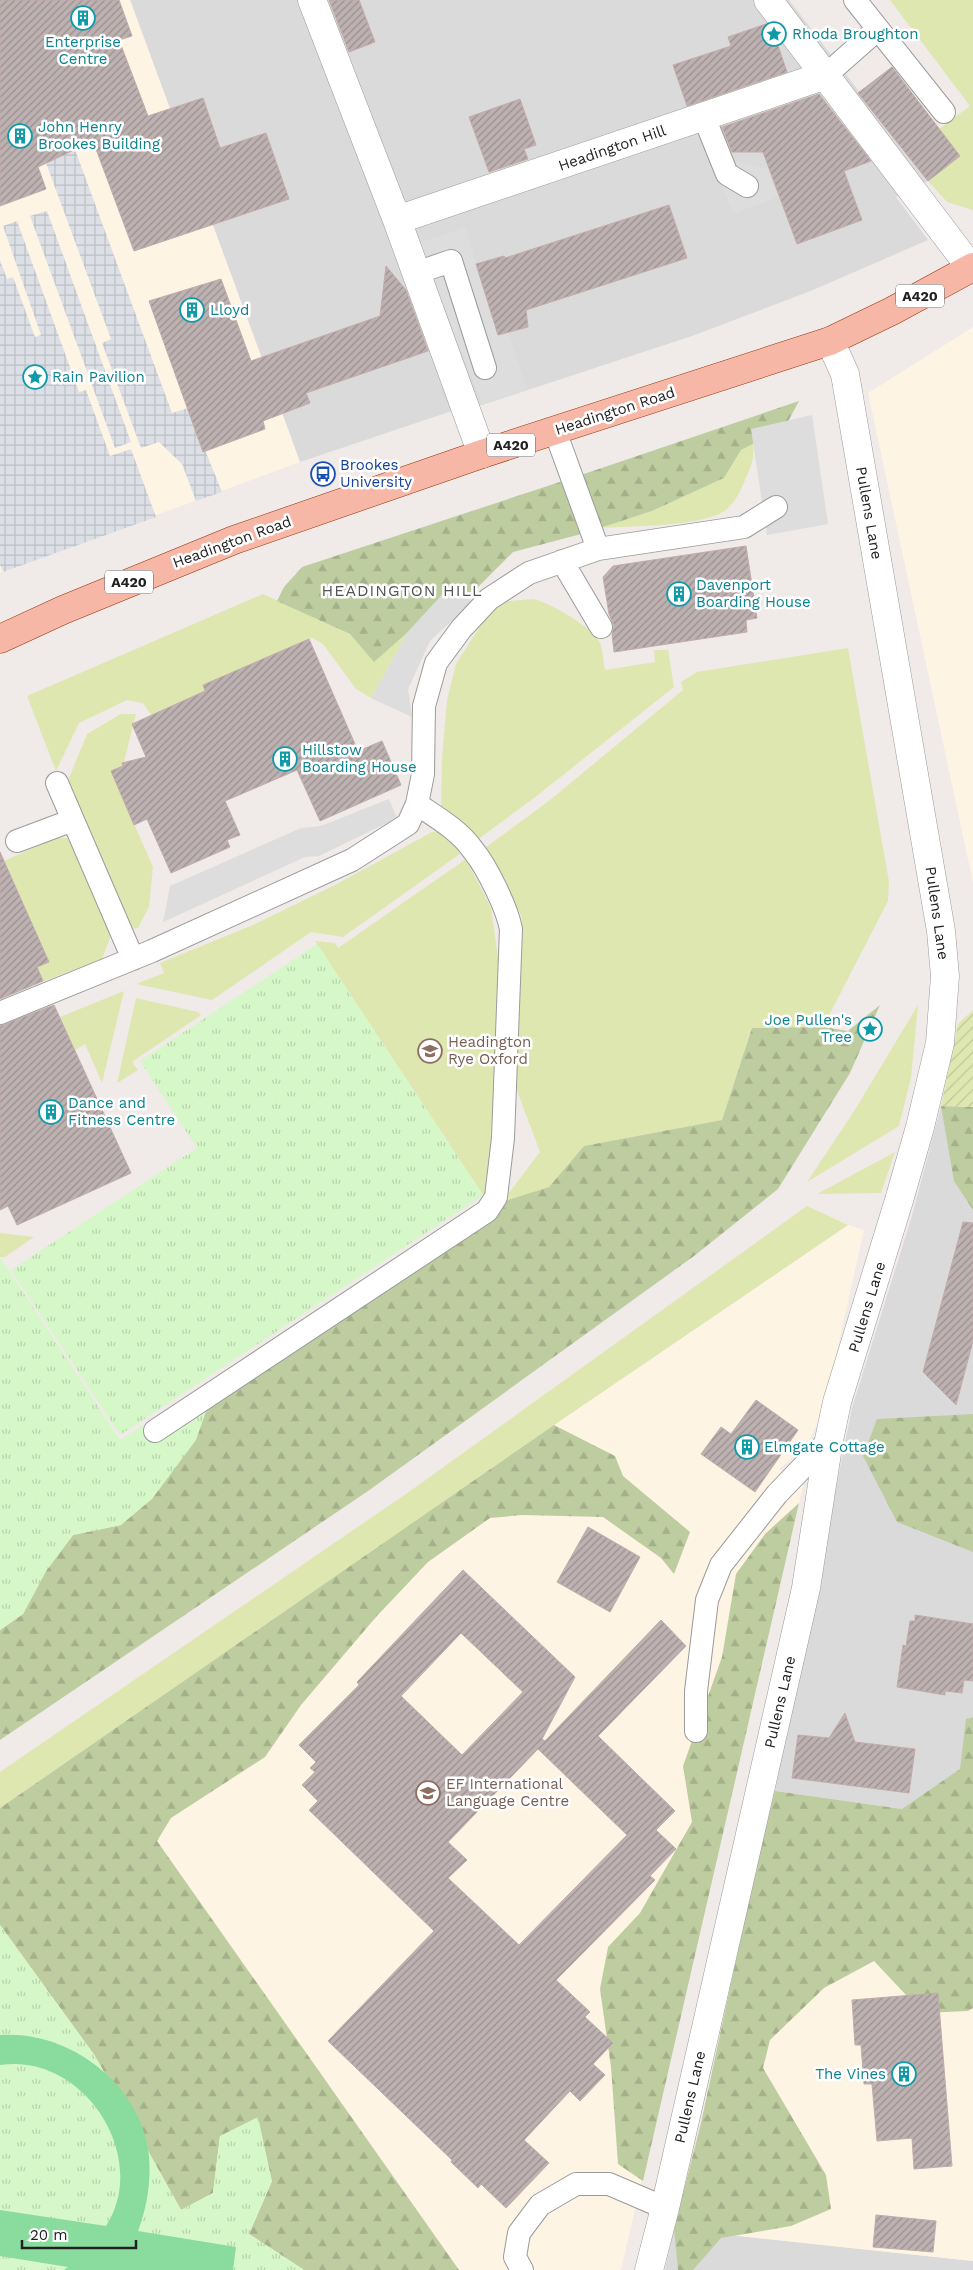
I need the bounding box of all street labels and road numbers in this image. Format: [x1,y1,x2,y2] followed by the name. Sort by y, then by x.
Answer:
[556,121,669,175] street label: Headington Hill
[896,284,944,308] road number: A420
[553,383,677,439] street label: Headington Road
[487,434,535,456] road number: A420
[852,465,886,561] street label: Pullens Lane
[170,512,294,572] street label: Headington Road
[105,570,153,594] road number: A420
[922,865,952,961] street label: Pullens Lane
[845,1259,889,1355] street label: Pullens Lane
[761,1654,799,1750] street label: Pullens Lane
[671,2049,709,2145] street label: Pullens Lane

